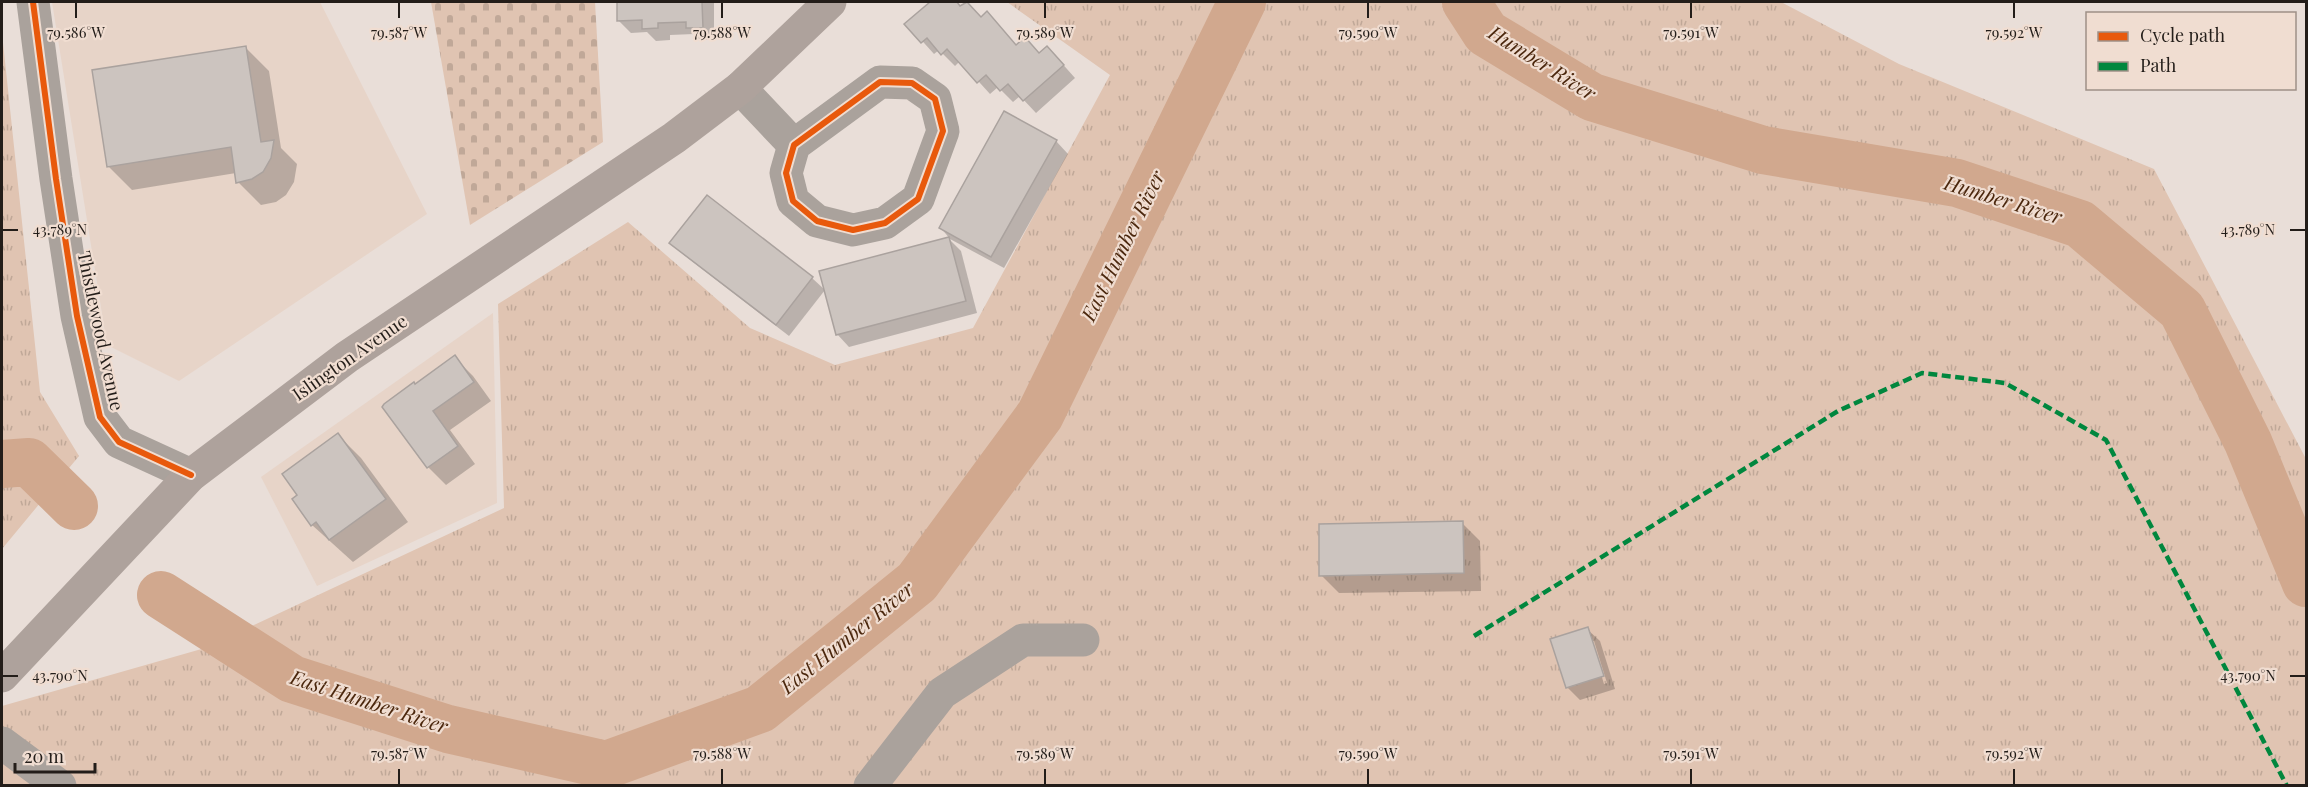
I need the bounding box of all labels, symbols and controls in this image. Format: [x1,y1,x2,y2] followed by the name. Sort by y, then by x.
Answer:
[2086,12,2296,90] legend
[1483,17,1603,106] water label: Humber River
[47,22,105,42] text: 79.586°W
[371,22,428,42] text: 79.587°W
[693,22,751,42] text: 79.588°W
[1016,22,1074,42] text: 79.589°W
[1339,22,1398,42] text: 79.590°W
[1663,22,1719,42] text: 79.591°W
[1986,22,2043,42] text: 79.592°W
[2140,23,2225,47] text: Cycle path
[2140,53,2177,77] text: Path
[1073,164,1170,326] water label: East Humber River
[1940,168,2067,230] water label: Humber River
[33,219,88,239] text: 43.789°N
[2221,219,2276,239] text: 43.789°N
[72,249,130,413] street label: Thistlewood Avenue
[287,309,412,406] street label: Islington Avenue
[773,574,919,700] water label: East Humber River
[286,662,453,739] water label: East Humber River
[32,665,88,685] text: 43.790°N
[2220,665,2276,685] text: 43.790°N
[15,736,94,774] scale bar
[371,743,428,763] text: 79.587°W
[693,743,751,763] text: 79.588°W
[1016,743,1074,763] text: 79.589°W
[1339,743,1398,763] text: 79.590°W
[1663,743,1719,763] text: 79.591°W
[1986,743,2043,763] text: 79.592°W
[24,744,64,768] text: 20 m

